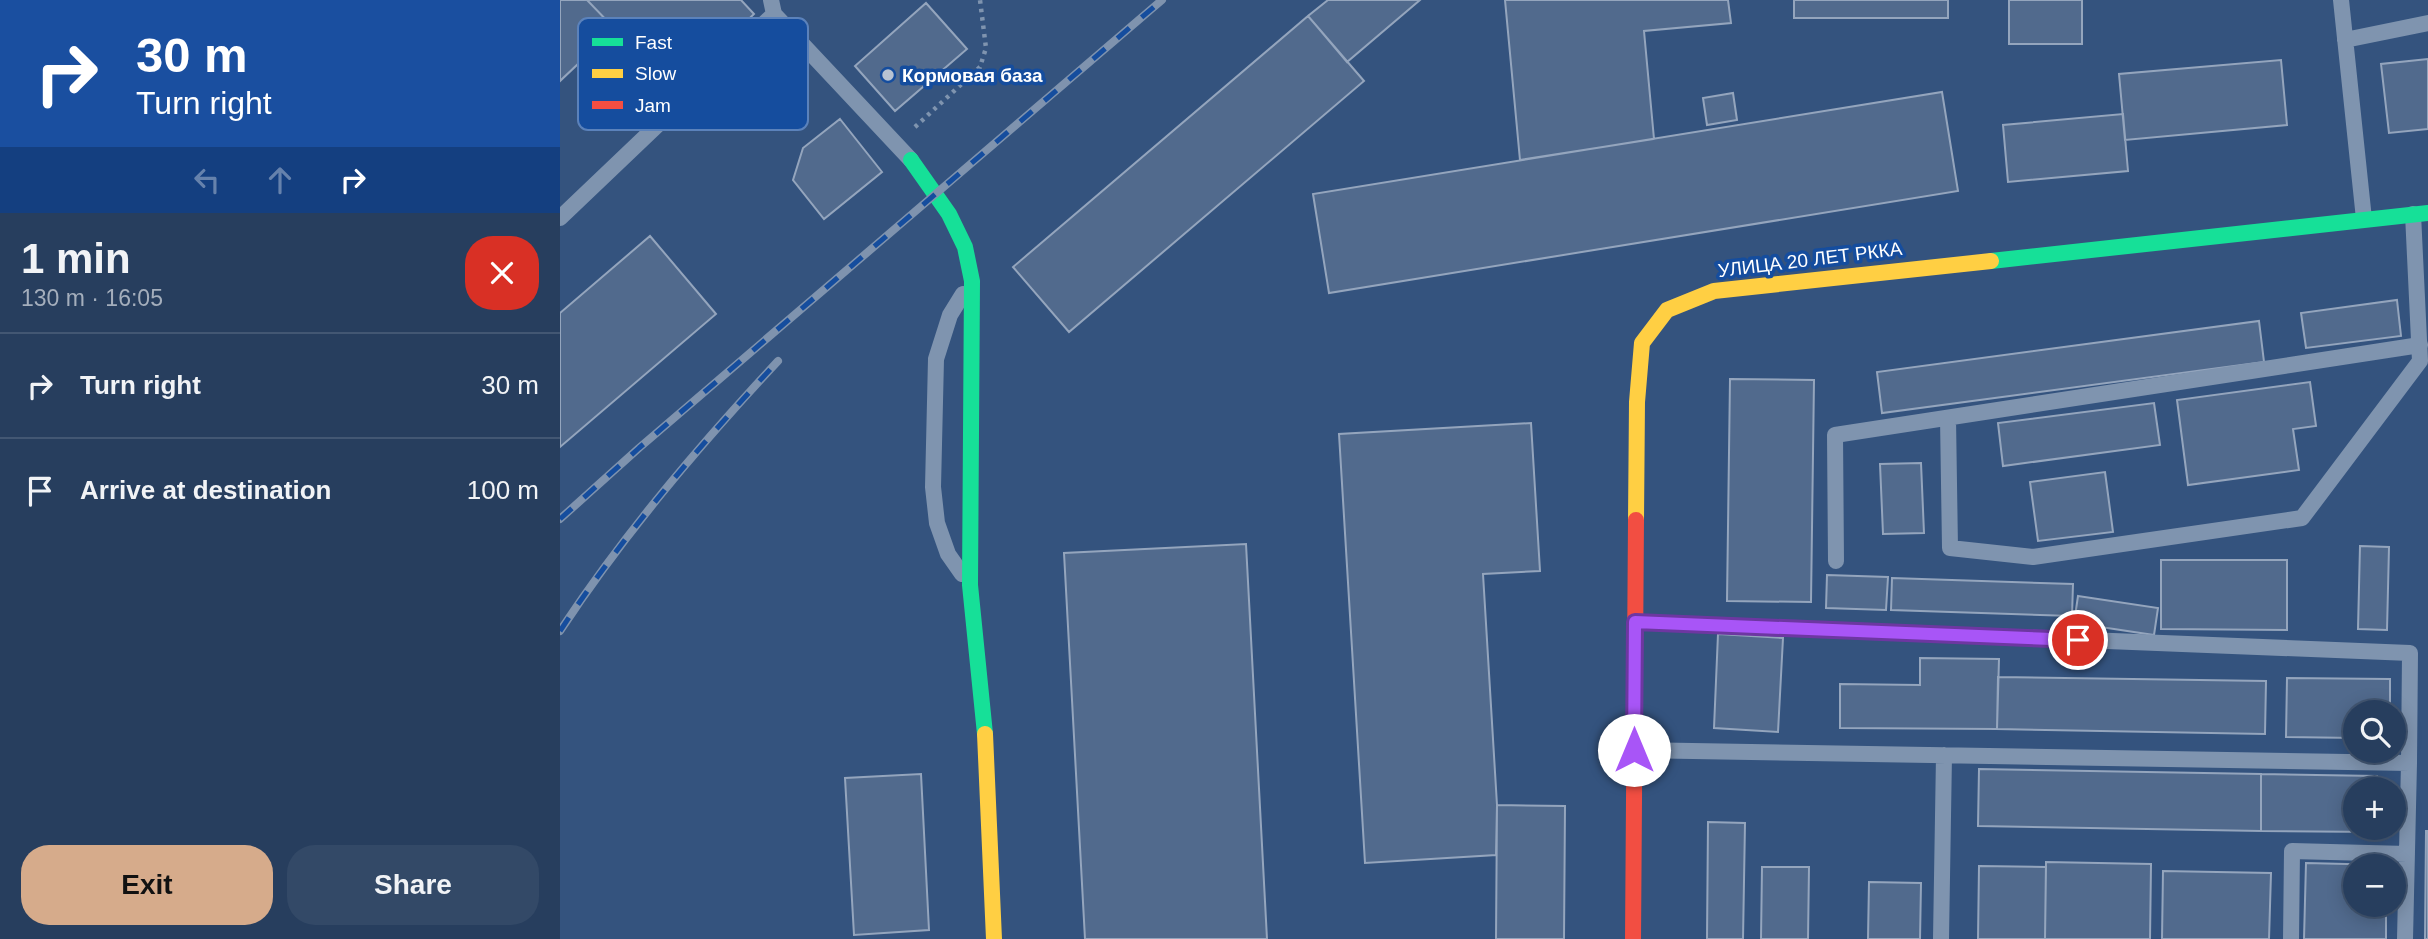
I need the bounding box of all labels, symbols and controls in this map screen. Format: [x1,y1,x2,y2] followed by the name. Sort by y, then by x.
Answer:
[578,18,808,130] legend
[21,28,112,119] icon: right
[136,28,248,82] text: 30 m
[635,32,673,53] text: Fast
[635,63,676,84] text: Slow
[902,65,1043,86] place label: Кормовая база
[880,67,896,83] marker: Кормовая база
[136,85,272,121] text: Turn right
[635,95,671,116] text: Jam
[188,161,226,199] icon: left
[261,161,299,199] icon: ahead
[334,161,372,199] icon: right
[21,235,131,282] text: 1 min
[465,236,539,310] button: close
[1717,238,1904,281] street label: УЛИЦА 20 ЛЕТ РККА
[21,285,163,311] text: 130 m · 16:05
[21,367,59,405] icon: right
[80,370,201,400] text: Turn right
[481,370,539,400] text: 30 m
[21,472,59,510] icon: arrive
[80,475,331,505] text: Arrive at destination
[467,475,539,505] text: 100 m
[2048,610,2108,670] pin
[2059,621,2097,659] icon: arrive
[2343,700,2406,917] map controls
[2343,700,2406,763] button: search
[1597,713,1671,787] position arrow
[2343,777,2406,840] button: +
[21,845,273,925] button: Exit
[287,845,539,925] button: Share
[2343,854,2406,917] button: −

